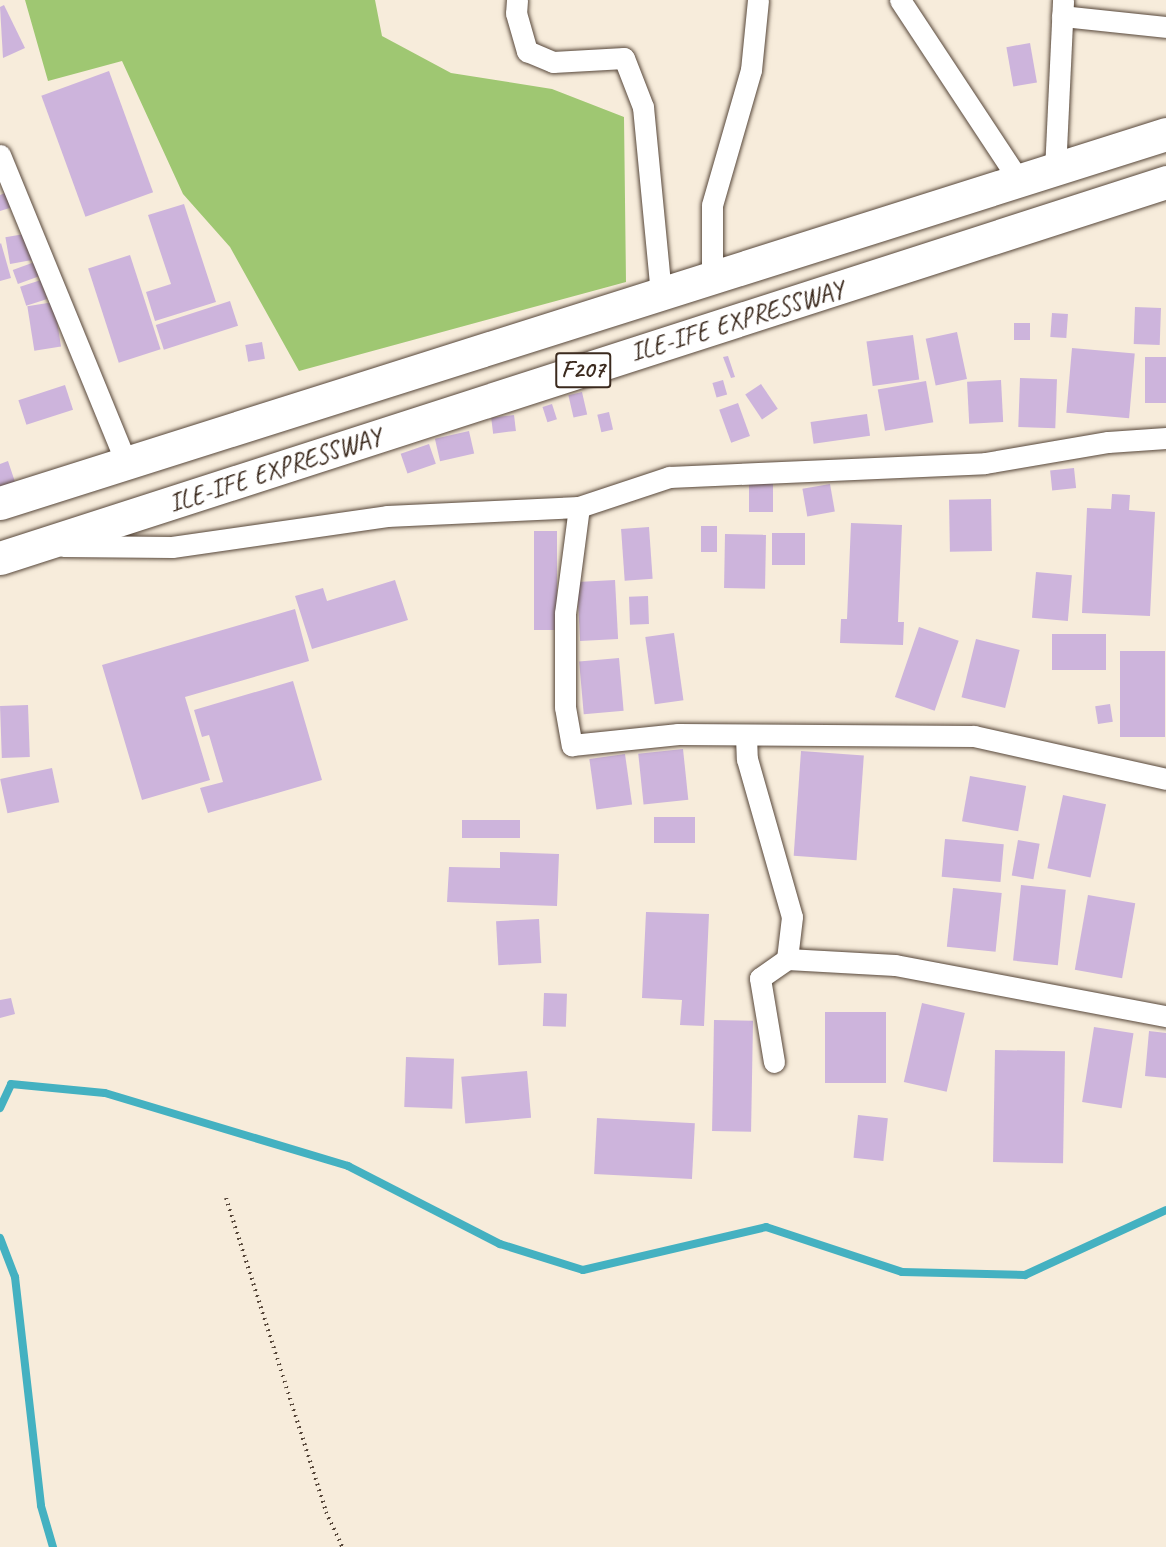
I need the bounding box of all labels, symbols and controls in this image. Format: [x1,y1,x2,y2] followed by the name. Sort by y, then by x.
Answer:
[629,275,845,367] street label: ILE-IFE EXPRESSWAY
[554,349,612,391] road number: F207
[168,422,382,518] street label: ILE-IFE EXPRESSWAY

